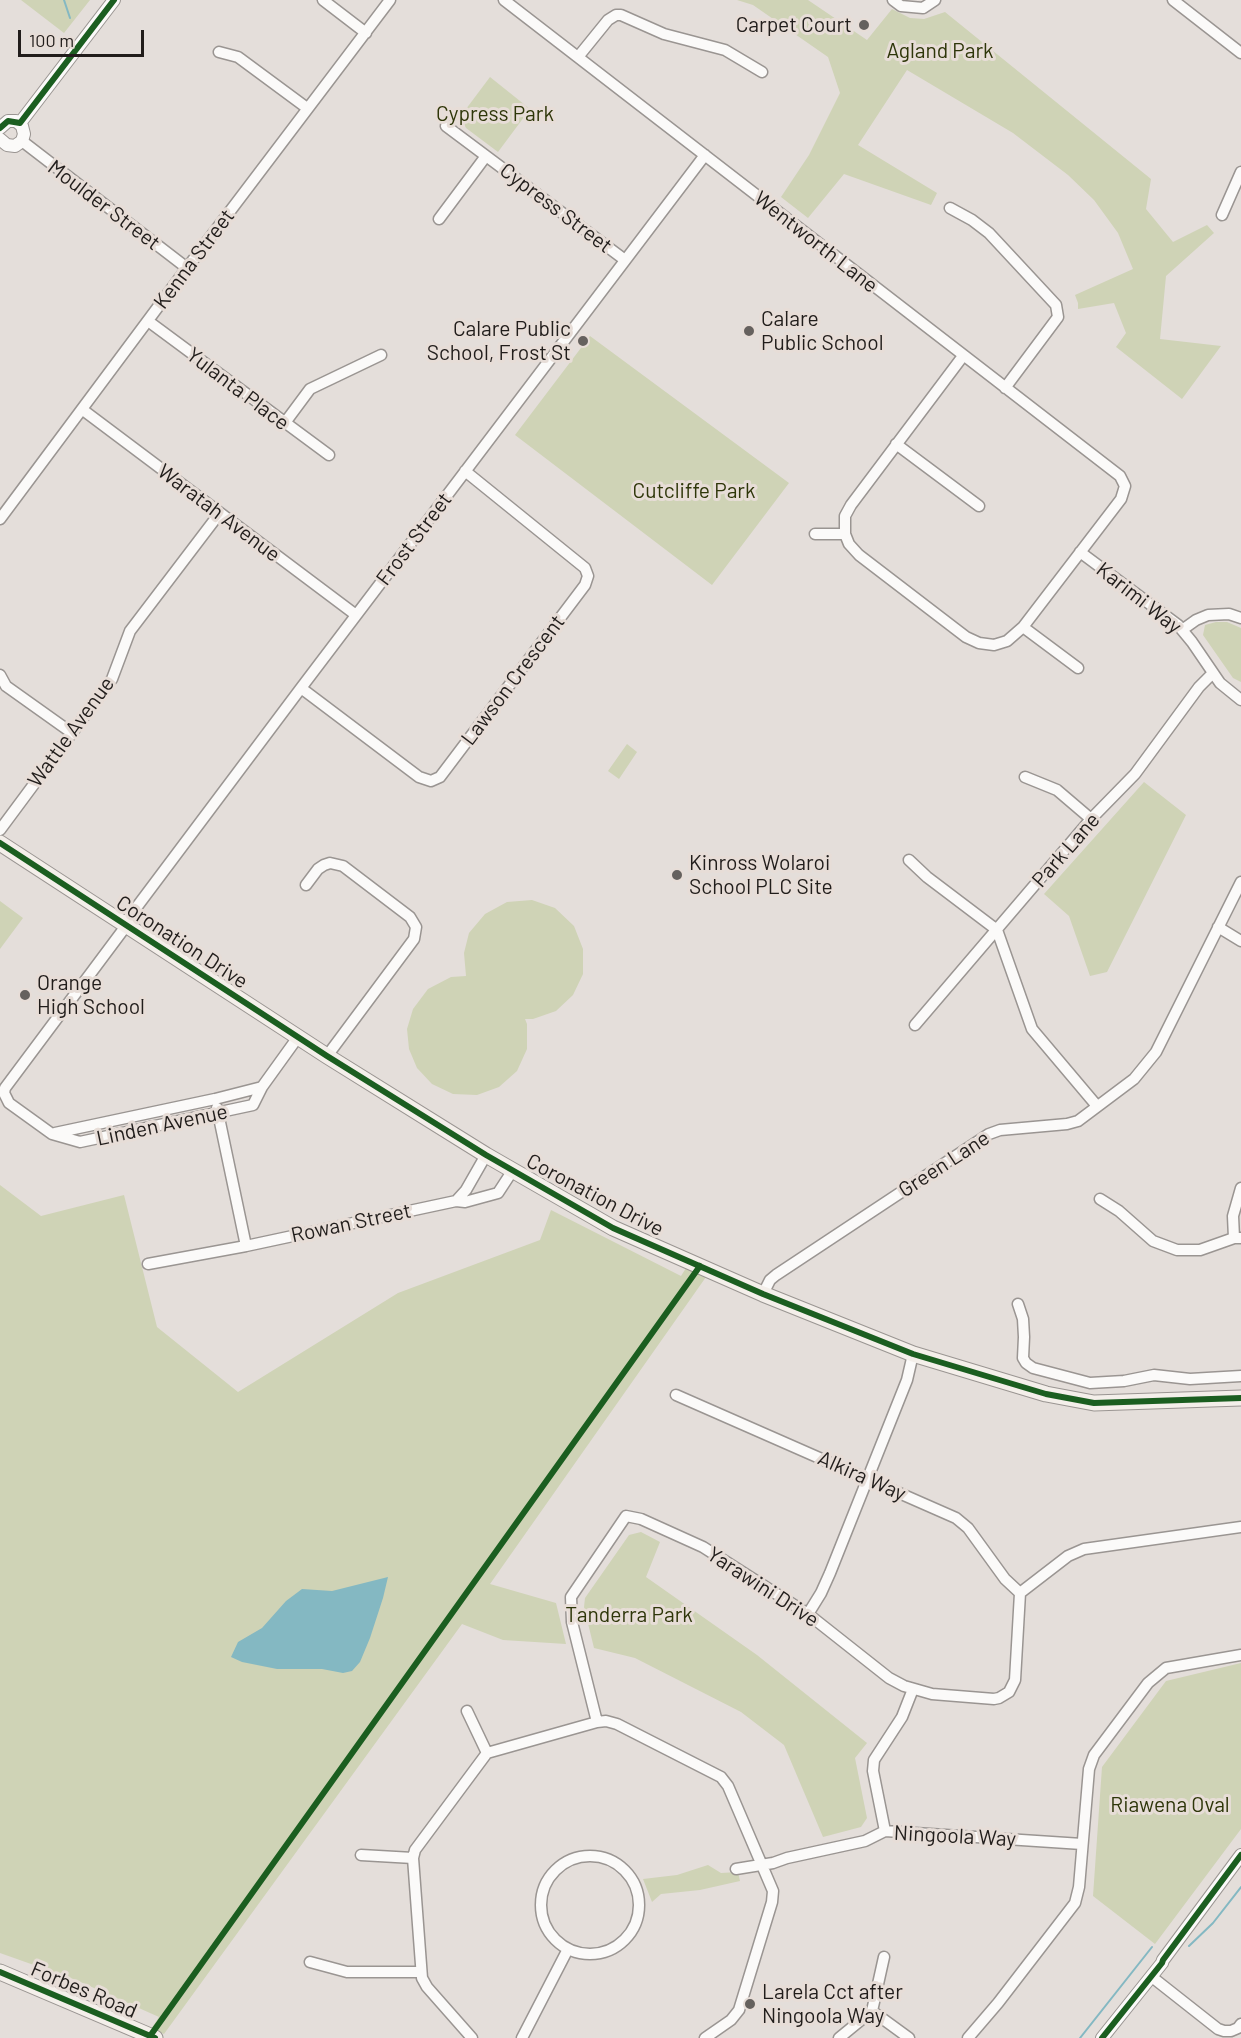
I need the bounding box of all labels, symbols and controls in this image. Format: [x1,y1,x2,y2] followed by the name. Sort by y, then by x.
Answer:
[736,12,852,38] place label: Carpet Court
[21,18,147,56] scale bar
[857,18,871,32] marker: Carpet Court
[29,29,74,51] text: 100 m
[886,38,994,64] park label: Agland Park
[436,101,554,127] park label: Cypress Park
[43,155,165,255] street label: Moulder Street
[495,158,617,258] street label: Cypress Street
[749,186,883,298] street label: Wentworth Lane
[148,204,240,314] street label: Kenna Street
[761,306,884,356] place label: Calare Public School
[427,316,571,366] place label: Calare Public School, Frost St
[742,324,756,338] marker: Calare Public School
[576,334,590,348] marker: Calare Public School, Frost St
[182,342,294,436] street label: Yulanta Place
[153,459,285,567] street label: Waratah Avenue
[632,478,756,504] park label: Cutcliffe Park
[371,488,457,590] street label: Frost Street
[1091,557,1187,639] street label: Karimi Way
[456,610,570,750] street label: Lawson Crescent
[23,672,119,792] street label: Wattle Avenue
[1027,808,1105,892] street label: Park Lane
[689,850,833,900] place label: Kinross Wolaroi School PLC Site
[670,868,684,882] marker: Kinross Wolaroi School PLC Site
[111,890,253,994] street label: Coronation Drive
[37,970,145,1020] place label: Orange High School
[18,988,32,1002] marker: Orange High School
[94,1099,230,1151] street label: Linden Avenue
[894,1125,994,1203] street label: Green Lane
[522,1148,668,1242] street label: Coronation Drive
[289,1198,413,1248] street label: Rowan Street
[814,1445,910,1507] street label: Alkira Way
[702,1542,824,1632] street label: Yarawini Drive
[565,1602,693,1628] park label: Tanderra Park
[1110,1792,1230,1818] park label: Riawena Oval
[893,1820,1017,1852] street label: Ningoola Way
[27,1956,141,2024] street label: Forbes Road
[762,1979,903,2029] place label: Larela Cct after Ningoola Way
[743,1997,757,2011] marker: Larela Cct after Ningoola Way

